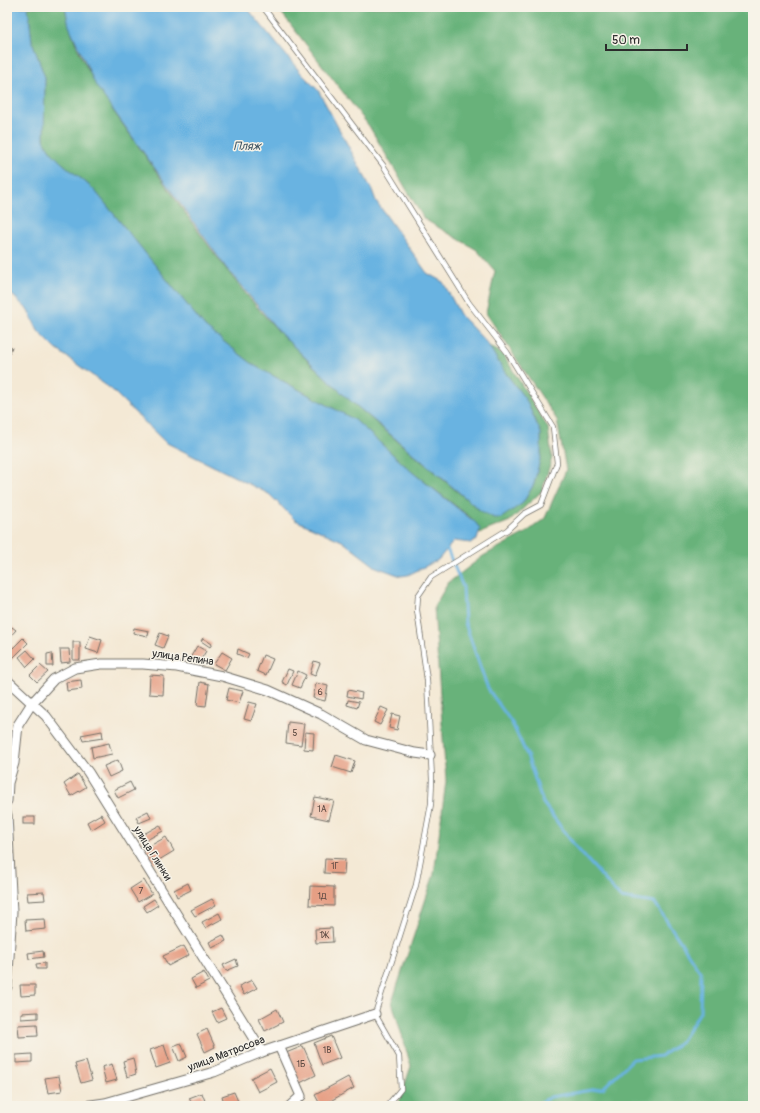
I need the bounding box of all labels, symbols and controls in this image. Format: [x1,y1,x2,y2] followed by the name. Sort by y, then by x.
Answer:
[606,26,687,52] scale bar
[612,33,640,48] text: 50 m
[234,139,263,154] water label: Пляж
[150,647,214,668] street label: улица Репина
[317,687,323,698] house number: 6
[293,728,298,739] house number: 5
[317,804,327,815] house number: 1А
[130,823,175,883] street label: улица Глинки
[331,861,339,872] house number: 1Г
[139,886,144,897] house number: 7
[318,891,327,902] house number: 1Д
[320,930,330,941] house number: 1Ж
[185,1033,267,1074] street label: улица Матросова
[323,1045,331,1056] house number: 1В
[297,1059,305,1070] house number: 1Б

